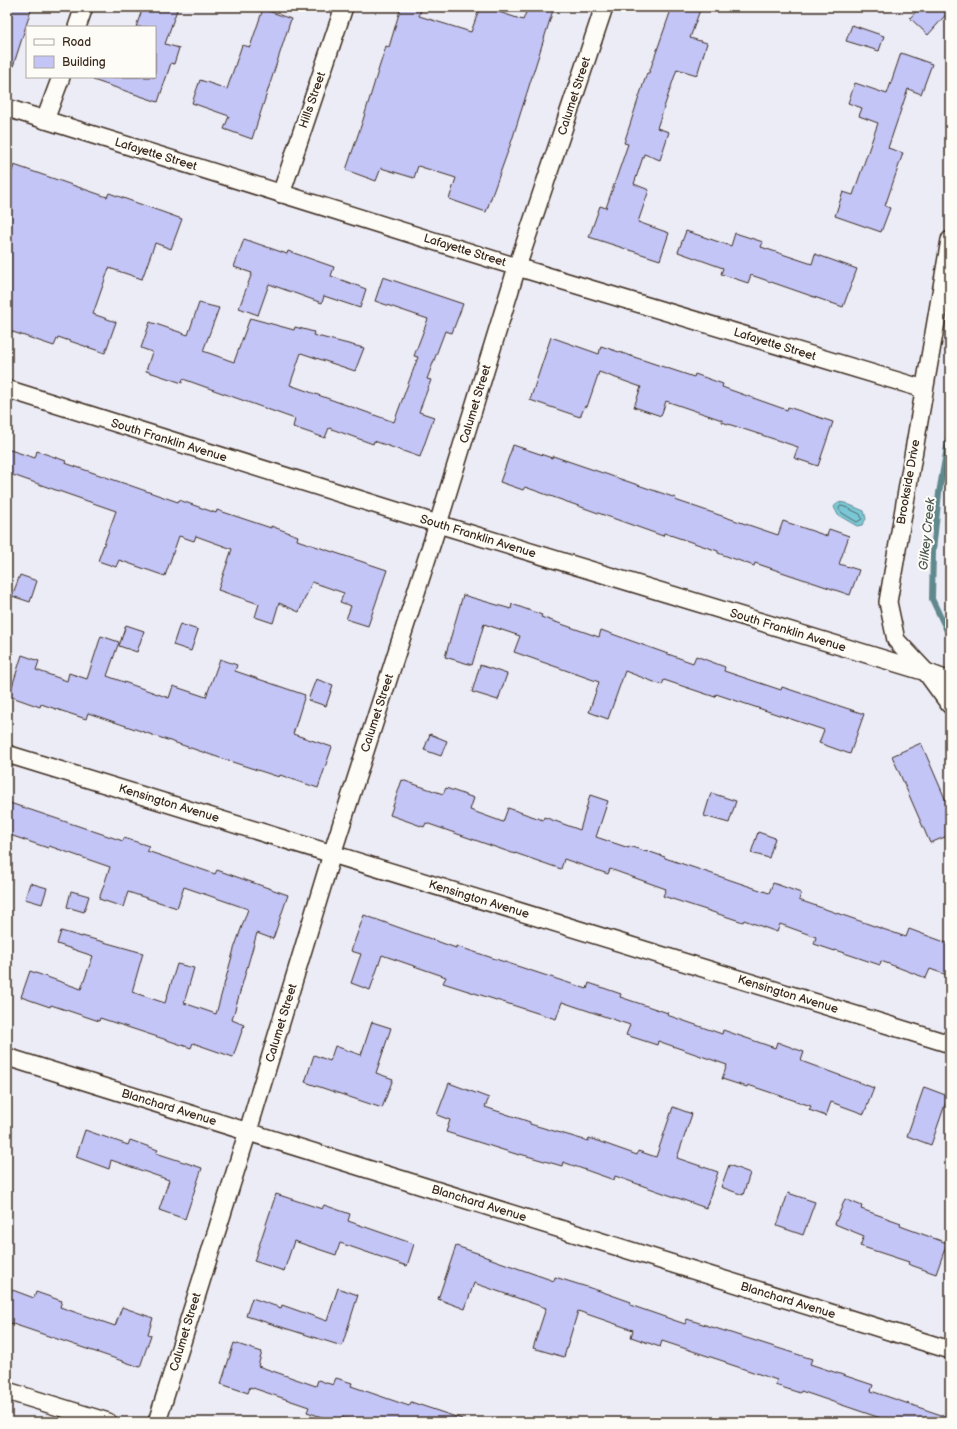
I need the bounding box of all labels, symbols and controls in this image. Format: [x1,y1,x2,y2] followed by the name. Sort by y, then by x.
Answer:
[26,26,156,78] legend
[62,35,91,50] text: Road
[62,55,106,70] text: Building
[555,55,594,137] street label: Calumet Street
[296,70,329,130] street label: Hills Street
[113,135,199,174] street label: Lafayette Street
[422,231,508,270] street label: Lafayette Street
[732,325,818,364] street label: Lafayette Street
[456,363,495,445] street label: Calumet Street
[109,416,229,465] street label: South Franklin Avenue
[894,438,923,526] street label: Brookside Drive
[915,496,939,571] water label: Gilkey Creek
[418,512,538,561] street label: South Franklin Avenue
[728,606,848,655] street label: South Franklin Avenue
[358,672,397,754] street label: Calumet Street
[117,781,221,826] street label: Kensington Avenue
[427,877,531,922] street label: Kensington Avenue
[736,972,840,1017] street label: Kensington Avenue
[262,982,301,1064] street label: Calumet Street
[119,1086,218,1129] street label: Blanchard Avenue
[429,1182,528,1225] street label: Blanchard Avenue
[738,1279,837,1322] street label: Blanchard Avenue
[166,1291,205,1373] street label: Calumet Street

